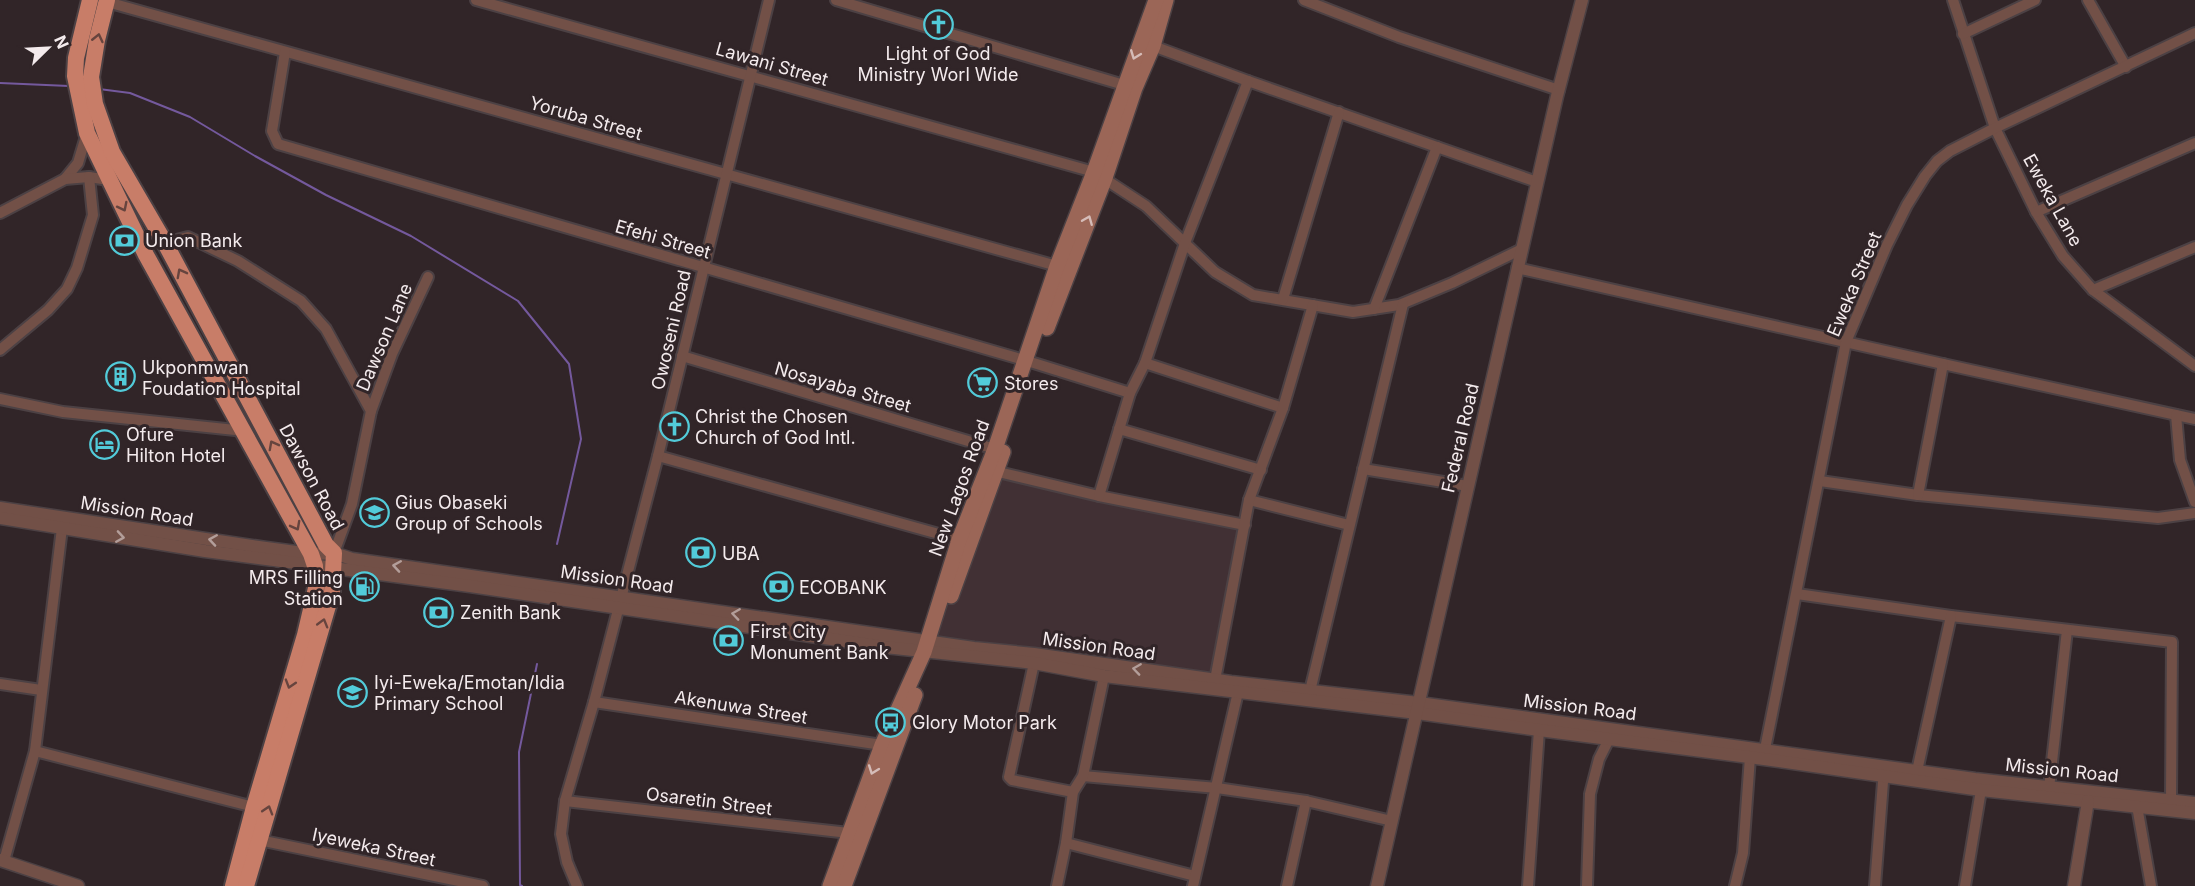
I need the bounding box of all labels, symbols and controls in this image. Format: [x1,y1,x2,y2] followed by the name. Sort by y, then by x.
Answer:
[922,8,954,40] church icon: Light of God Ministry Worl Wide
[18,18,78,78] north arrow
[50,32,73,52] text: N
[90,34,103,44] one-way arrow
[713,38,831,90] street label: Lawani Street
[858,43,1018,85] place label: Light of God Ministry Worl Wide
[1130,49,1143,60] one-way arrow
[527,92,645,144] street label: Yoruba Street
[2019,150,2087,250] street label: Eweka Lane
[115,201,127,212] one-way arrow
[613,215,713,263] street label: Efehi Street
[1081,215,1093,226] one-way arrow
[108,224,140,256] bank icon: Union Bank
[1823,228,1886,339] street label: Eweka Street
[145,230,242,251] place label: Union Bank
[647,268,695,392] street label: Owoseni Road
[177,269,188,279] one-way arrow
[352,280,416,394] street label: Dawson Lane
[142,357,301,399] place label: Ukponmwan Foudation Hospital
[772,357,914,417] street label: Nosayaba Street
[105,361,137,393] building icon: Ukponmwan Foudation Hospital
[967,367,999,399] supermarket icon: Stores
[1004,373,1059,394] place label: Stores
[1437,381,1483,495] street label: Federal Road
[695,406,856,448] place label: Christ the Chosen Church of God Intl.
[658,410,690,442] church icon: Christ the Chosen Church of God Intl.
[925,417,993,559] street label: New Lagos Road
[275,420,349,534] street label: Dawson Road
[126,424,225,466] place label: Ofure Hilton Hotel
[89,428,121,460] hotel icon: Ofure Hilton Hotel
[269,441,280,451] one-way arrow
[79,492,195,530] street label: Mission Road
[395,492,543,534] place label: Gius Obaseki Group of Schools
[358,496,390,528] school or university icon: Gius Obaseki Group of Schools
[289,520,300,530] one-way arrow
[115,531,125,543] one-way arrow
[209,535,218,547] one-way arrow
[685,537,717,569] bank icon: UBA
[722,543,760,564] place label: UBA
[393,560,402,572] one-way arrow
[559,561,675,597] street label: Mission Road
[249,567,343,609] place label: MRS Filling Station
[348,571,380,603] fuel station icon: MRS Filling Station
[762,571,794,603] bank icon: ECOBANK
[799,577,887,598] place label: ECOBANK
[423,596,455,628] bank icon: Zenith Bank
[460,602,561,623] place label: Zenith Bank
[731,608,741,620] one-way arrow
[316,618,328,628] one-way arrow
[750,621,889,663] place label: First City Monument Bank
[713,625,745,657] bank icon: First City Monument Bank
[1041,628,1157,664] street label: Mission Road
[1132,664,1142,676] one-way arrow
[374,672,565,714] place label: Iyi-Eweka/Emotan/Idia Primary School
[337,676,369,708] school or university icon: Iyi-Eweka/Emotan/Idia Primary School
[285,678,297,689] one-way arrow
[673,686,809,728] street label: Akenuwa Street
[1522,690,1638,724] street label: Mission Road
[875,706,907,738] bus stop icon: Glory Motor Park
[912,712,1057,733] place label: Glory Motor Park
[2004,754,2120,786] street label: Mission Road
[868,764,880,775] one-way arrow
[645,783,773,819] street label: Osaretin Street
[261,805,273,816] one-way arrow
[310,824,438,870] street label: Iyeweka Street

